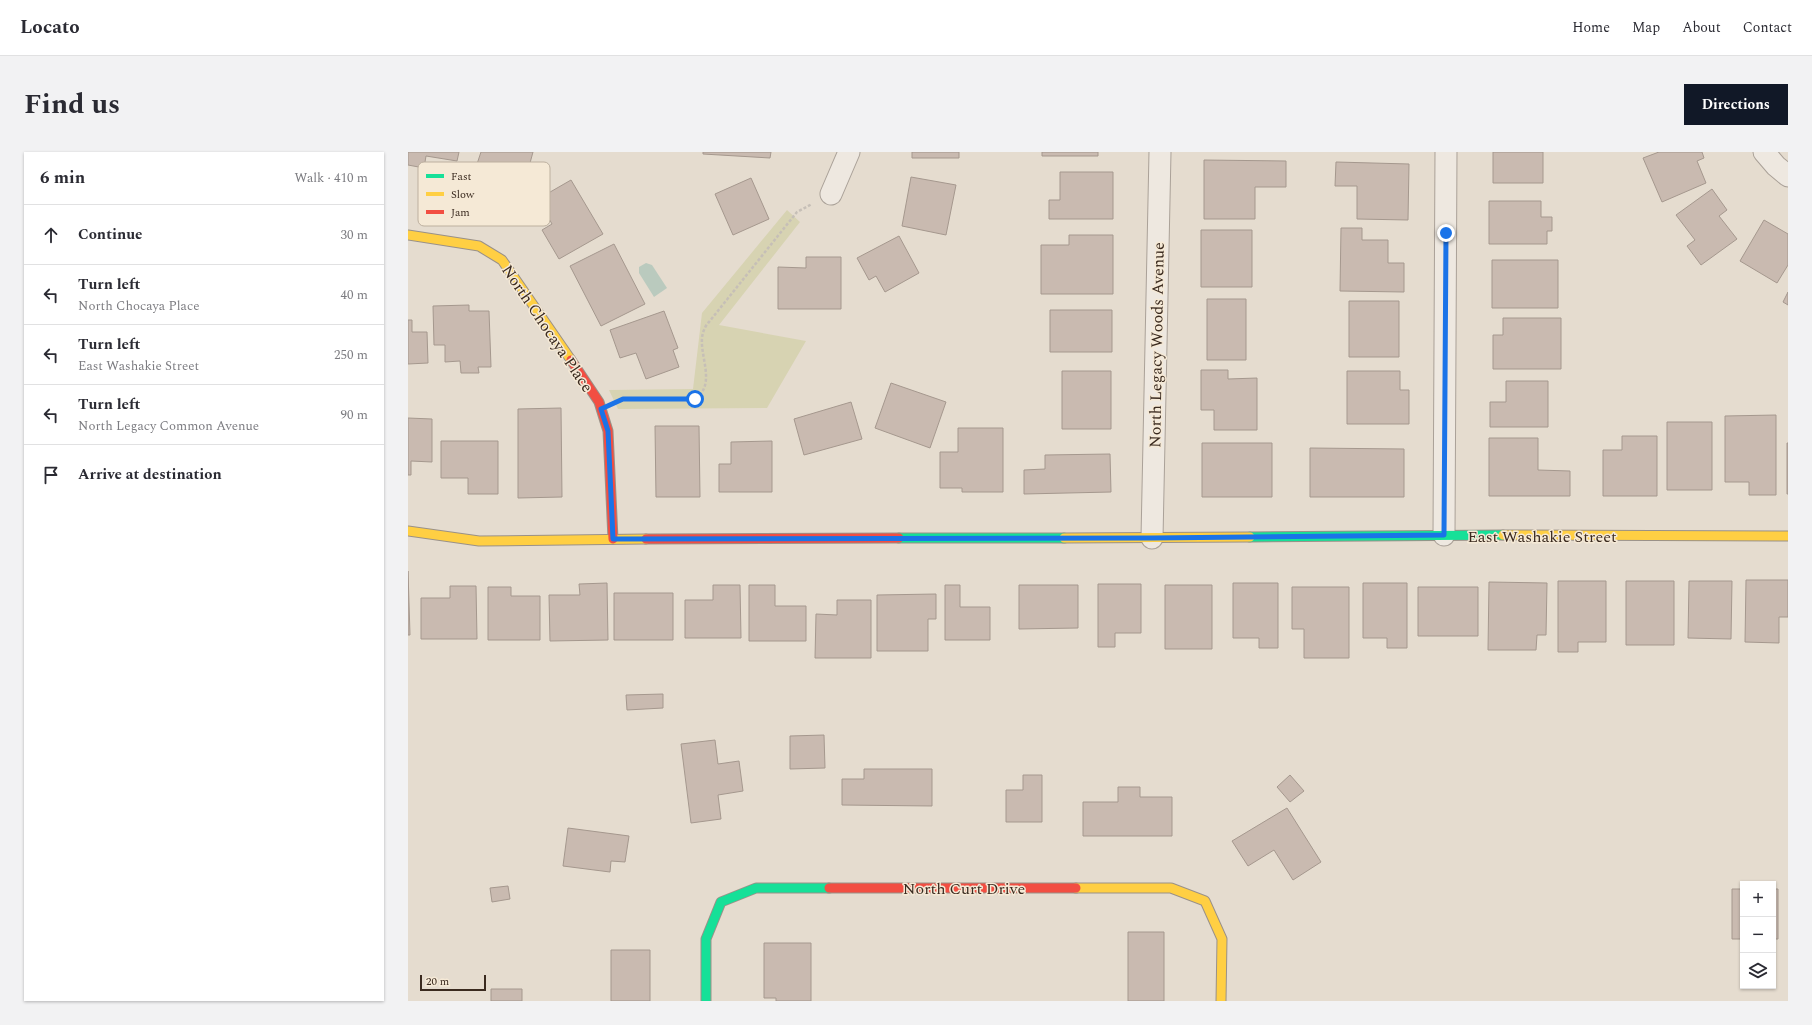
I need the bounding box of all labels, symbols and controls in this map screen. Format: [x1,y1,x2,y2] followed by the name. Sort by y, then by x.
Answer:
[20,13,80,42] text: Locato
[1572,17,1610,38] text: Home
[1632,17,1660,38] text: Map
[1682,17,1721,38] text: About
[1743,17,1792,38] text: Contact
[24,83,120,126] text: Find us
[1684,84,1788,125] button: Directions
[418,162,550,226] legend
[40,165,85,191] text: 6 min
[294,168,368,188] text: Walk · 410 m
[451,168,472,185] text: Fast
[451,186,475,203] text: Slow
[451,204,470,221] text: Jam
[78,223,143,246] text: Continue
[40,224,62,246] icon: ahead
[1437,224,1455,242] route end
[341,225,368,245] text: 30 m
[1143,242,1171,448] street label: North Legacy Woods Avenue
[495,260,599,397] street label: North Chocaya Place
[78,273,140,296] text: Turn left
[40,284,62,306] icon: left
[341,285,368,305] text: 40 m
[78,296,199,316] text: North Chocaya Place
[78,333,140,356] text: Turn left
[40,344,62,366] icon: left
[334,345,368,365] text: 250 m
[78,356,199,376] text: East Washakie Street
[686,390,704,408] route start
[78,393,140,416] text: Turn left
[40,404,62,426] icon: left
[341,405,368,425] text: 90 m
[78,416,259,436] text: North Legacy Common Avenue
[78,463,222,486] text: Arrive at destination
[40,464,62,486] icon: arrive
[1467,525,1617,549] street label: East Washakie Street
[903,877,1025,901] street label: North Curt Drive
[1740,881,1776,989] map controls
[1740,881,1776,917] button: +
[1740,917,1776,953] button: −
[1740,953,1776,989] button: layers
[420,973,486,992] scale bar
[426,973,449,990] text: 20 m

